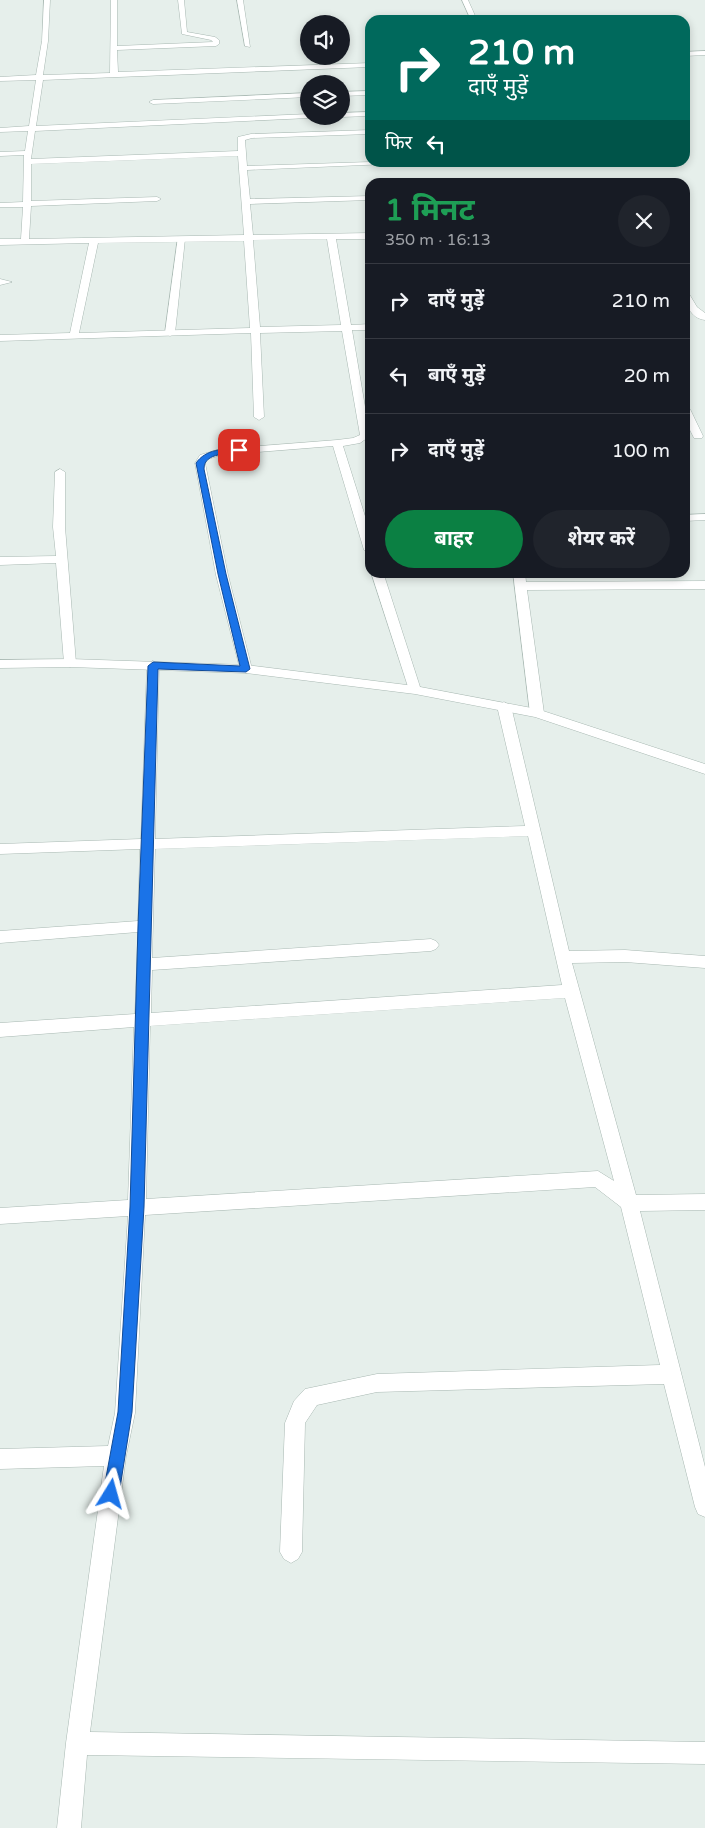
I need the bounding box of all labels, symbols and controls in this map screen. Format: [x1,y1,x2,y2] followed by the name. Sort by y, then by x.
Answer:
[300,15,350,125] map controls
[300,15,350,65] button: sound
[468,32,575,74] text: 210 m
[385,35,450,100] icon: right
[468,74,528,100] text: दाएँ मुड़ें
[300,75,350,125] button: layers
[422,130,450,158] icon: left
[385,132,412,154] text: फिर
[385,192,475,229] text: 1 मिनट
[618,195,670,247] button: close
[385,230,491,250] text: 350 m · 16:13
[385,287,413,315] icon: right
[428,289,484,311] text: दाएँ मुड़ें
[612,290,670,312] text: 210 m
[385,362,413,390] icon: left
[428,364,485,386] text: बाएँ मुड़ें
[624,365,670,387] text: 20 m
[218,429,260,471] pin
[225,436,253,464] icon: arrive
[385,437,413,465] icon: right
[428,439,484,461] text: दाएँ मुड़ें
[612,440,670,462] text: 100 m
[385,510,523,568] button: बाहर
[533,510,670,568] button: शेयर करें
[84,1467,136,1519] position arrow

